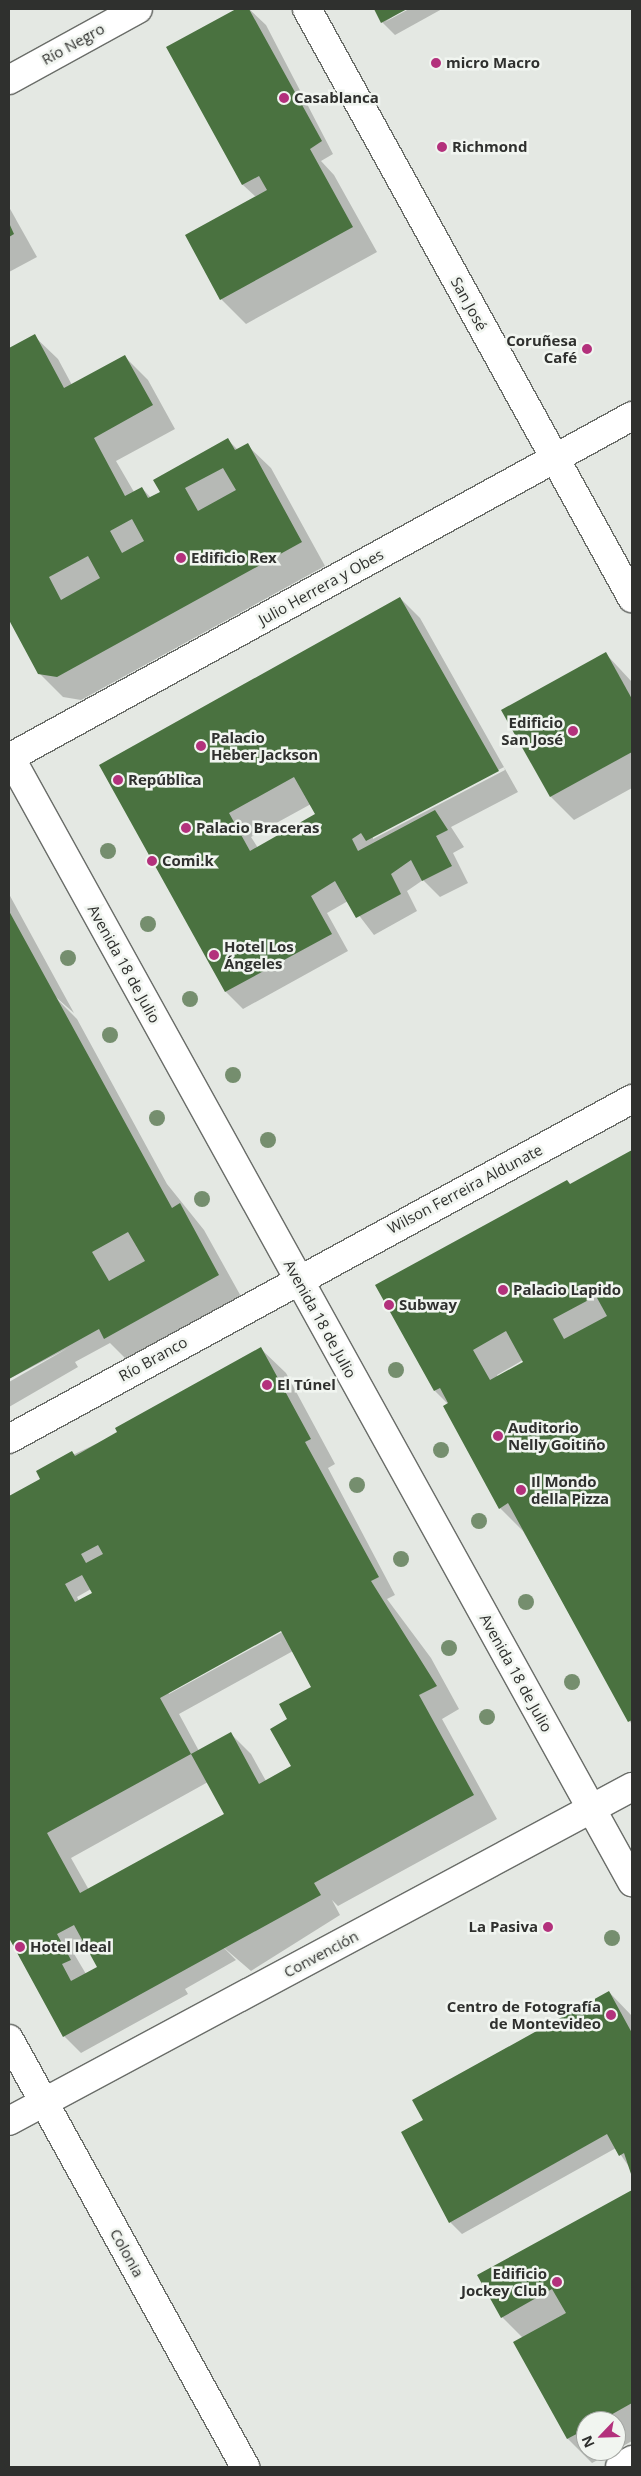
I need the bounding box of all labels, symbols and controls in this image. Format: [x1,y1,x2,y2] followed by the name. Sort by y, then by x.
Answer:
[38,19,108,69] street label: Río Negro
[446,54,540,72] place label: micro Macro
[430,57,442,69] marker: micro Macro
[294,89,379,107] place label: Casablanca
[278,92,290,104] marker: Casablanca
[452,138,527,156] place label: Richmond
[436,141,448,153] marker: Richmond
[447,274,491,334] street label: San José
[506,331,577,366] place label: Coruñesa Café
[581,343,593,355] marker: Coruñesa Café
[255,545,387,629] street label: Julio Herrera y Obes
[191,549,277,567] place label: Edificio Rex
[175,552,187,564] marker: Edificio Rex
[501,713,563,748] place label: Edificio San José
[567,725,579,737] marker: Edificio San José
[211,728,318,763] place label: Palacio Heber Jackson
[195,740,207,752] marker: Palacio Heber Jackson
[128,771,202,789] place label: República
[112,774,124,786] marker: República
[196,819,319,837] place label: Palacio Braceras
[180,822,192,834] marker: Palacio Braceras
[162,852,214,870] place label: Comi.k
[146,855,158,867] marker: Comi.k
[84,902,164,1026] street label: Avenida 18 de Julio
[224,937,294,972] place label: Hotel Los Ángeles
[208,949,220,961] marker: Hotel Los Ángeles
[385,1141,545,1237] street label: Wilson Ferreira Aldunate
[280,1257,360,1381] street label: Avenida 18 de Julio
[513,1281,621,1299] place label: Palacio Lapido
[497,1284,509,1296] marker: Palacio Lapido
[399,1296,457,1314] place label: Subway
[383,1299,395,1311] marker: Subway
[116,1333,190,1385] street label: Río Branco
[277,1376,336,1394] place label: El Túnel
[261,1379,273,1391] marker: El Túnel
[508,1418,606,1453] place label: Auditorio Nelly Goitiño
[492,1430,504,1442] marker: Auditorio Nelly Goitiño
[531,1472,609,1507] place label: Il Mondo della Pizza
[515,1484,527,1496] marker: Il Mondo della Pizza
[476,1611,556,1735] street label: Avenida 18 de Julio
[468,1918,538,1936] place label: La Pasiva
[542,1921,554,1933] marker: La Pasiva
[281,1927,361,1981] street label: Convención
[30,1938,112,1956] place label: Hotel Ideal
[14,1941,26,1953] marker: Hotel Ideal
[447,1997,601,2032] place label: Centro de Fotografía de Montevideo
[605,2009,617,2021] marker: Centro de Fotografía de Montevideo
[106,2226,148,2280] street label: Colonia
[461,2264,547,2299] place label: Edificio Jockey Club
[551,2276,563,2288] marker: Edificio Jockey Club
[576,2411,626,2461] north arrow
[577,2433,599,2451] text: N

